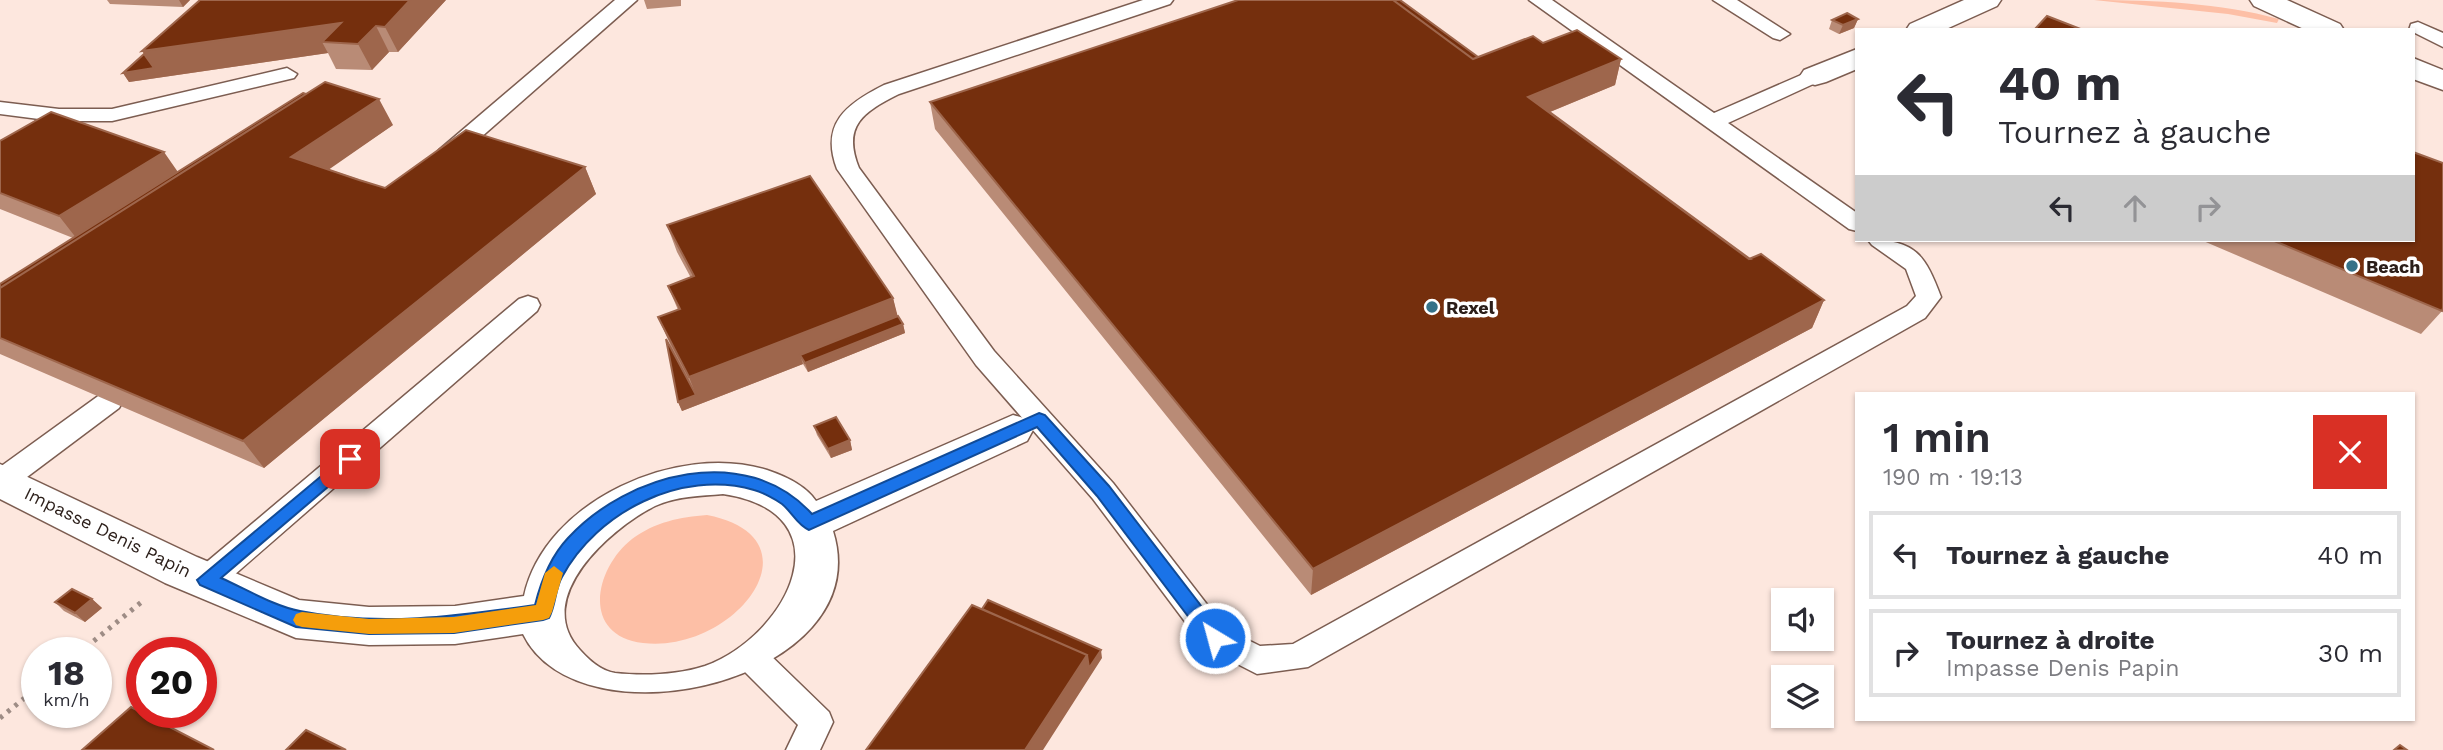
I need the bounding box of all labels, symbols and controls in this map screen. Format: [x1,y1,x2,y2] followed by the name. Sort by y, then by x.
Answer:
[1998,54,2121,112] text: 40 m
[1883,56,1974,147] icon: left
[1998,113,2271,151] text: Tournez à gauche
[2043,189,2081,227] icon: left
[2116,189,2154,227] icon: ahead
[2189,189,2227,227] icon: right
[2366,256,2420,277] place label: Beach
[2344,258,2360,274] marker: Beach
[1446,297,1495,318] place label: Rexel
[1424,299,1440,315] marker: Rexel
[1883,413,1991,462] text: 1 min
[2313,415,2387,489] button: close
[320,429,380,489] pin
[331,440,369,478] icon: arrive
[1883,464,2023,491] text: 190 m · 19:13
[21,483,195,581] street label: Impasse Denis Papin
[1887,536,1925,574] icon: left
[1946,540,2169,570] text: Tournez à gauche
[2317,540,2383,570] text: 40 m
[1771,588,1834,728] map controls
[1771,588,1834,651] button: sound
[1178,601,1252,675] position arrow
[1946,625,2155,655] text: Tournez à droite
[1887,634,1925,672] icon: right
[126,637,217,728] speed limit sign: 20
[2318,638,2383,668] text: 30 m
[48,652,85,694] text: 18
[1946,655,2179,682] text: Impasse Denis Papin
[1771,665,1834,728] button: layers
[43,689,90,710] text: km/h

